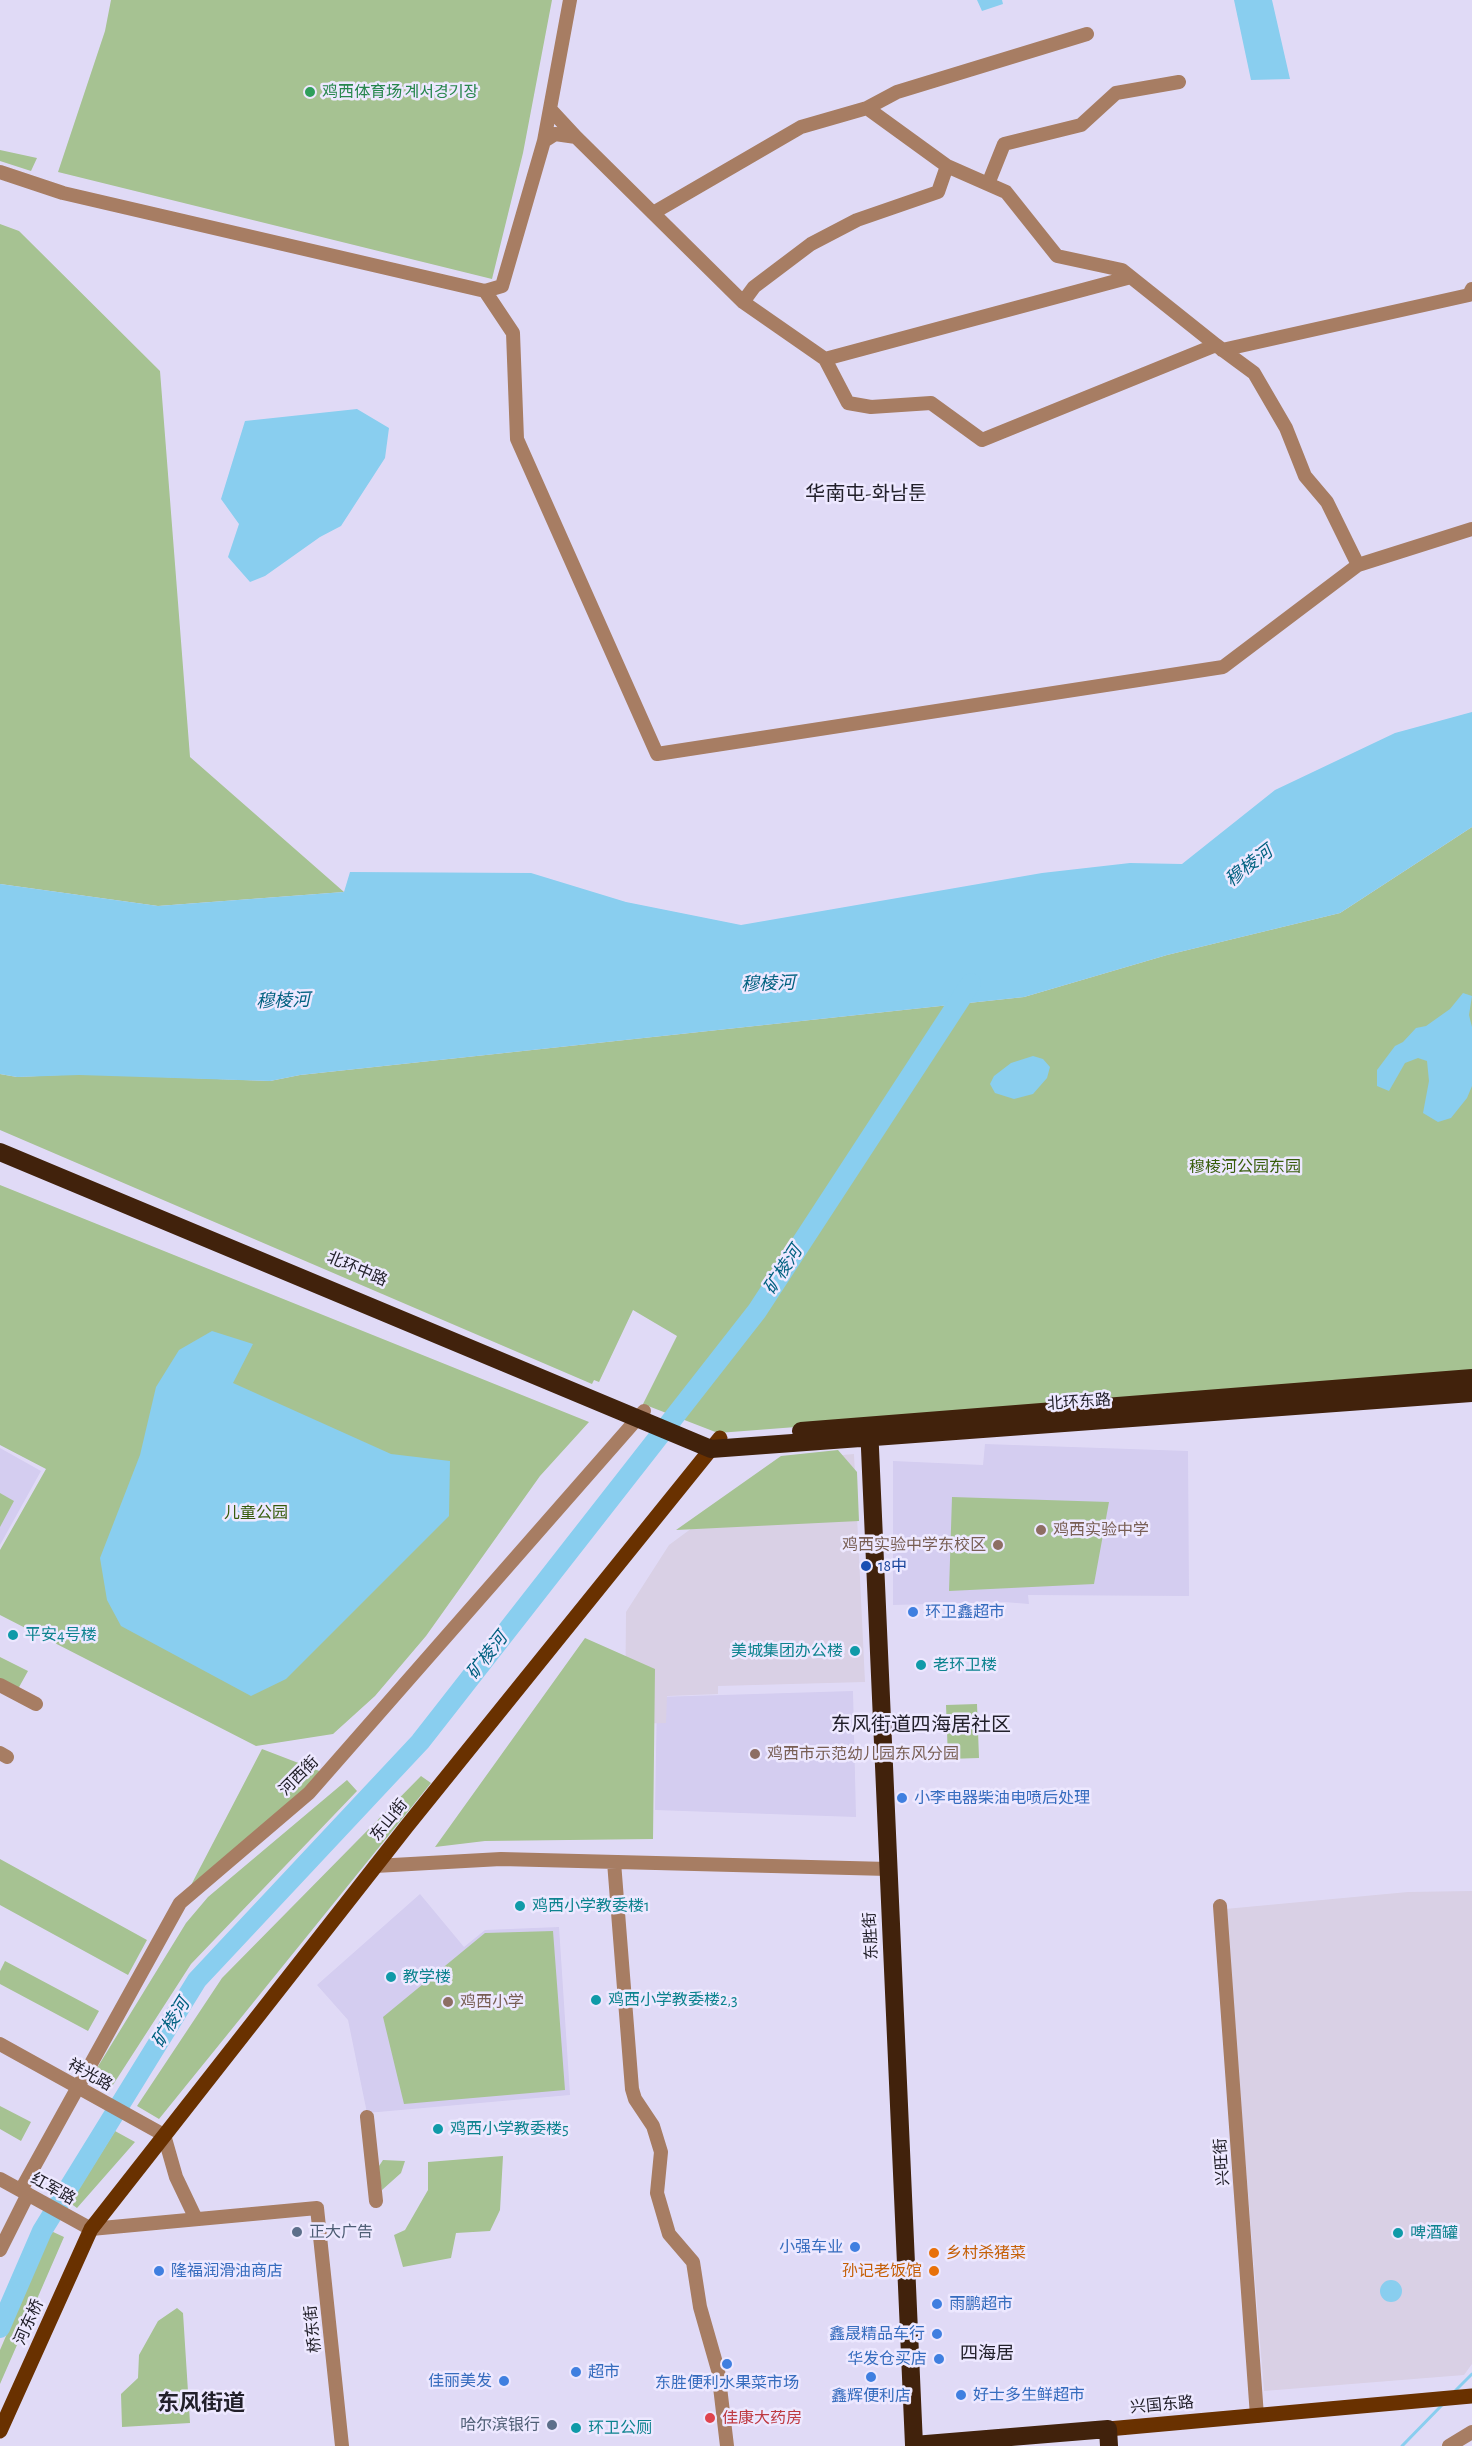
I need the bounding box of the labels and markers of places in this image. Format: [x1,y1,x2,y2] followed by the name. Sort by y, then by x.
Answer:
[322,82,478,102] place label: 鸡西体育场 계서경기장
[303,85,317,99] marker: 鸡西体育场 계서경기장
[1053,1520,1149,1540] place label: 鸡西实验中学
[1034,1523,1048,1537] marker: 鸡西实验中学
[842,1535,986,1555] place label: 鸡西实验中学东校区
[991,1538,1005,1552] marker: 鸡西实验中学东校区
[878,1556,907,1576] place label: 18中
[859,1559,873,1573] marker: 18中
[925,1602,1005,1622] place label: 环卫鑫超市
[906,1605,920,1619] marker: 环卫鑫超市
[25,1625,97,1645] place label: 平安4号楼
[6,1628,20,1642] marker: 平安4号楼
[731,1641,843,1661] place label: 美城集团办公楼
[848,1644,862,1658] marker: 美城集团办公楼
[933,1655,997,1675] place label: 老环卫楼
[914,1658,928,1672] marker: 老环卫楼
[767,1744,959,1764] place label: 鸡西市示范幼儿园东风分园
[748,1747,762,1761] marker: 鸡西市示范幼儿园东风分园
[914,1788,1090,1808] place label: 小李电器柴油电喷后处理
[895,1791,909,1805] marker: 小李电器柴油电喷后处理
[532,1896,650,1916] place label: 鸡西小学教委楼1
[513,1899,527,1913] marker: 鸡西小学教委楼1
[403,1967,451,1987] place label: 教学楼
[384,1970,398,1984] marker: 教学楼
[608,1990,738,2010] place label: 鸡西小学教委楼2,3
[460,1992,524,2012] place label: 鸡西小学
[589,1993,603,2007] marker: 鸡西小学教委楼2,3
[441,1995,455,2009] marker: 鸡西小学
[450,2119,569,2139] place label: 鸡西小学教委楼5
[431,2122,445,2136] marker: 鸡西小学教委楼5
[309,2222,373,2242] place label: 正大广告
[1410,2223,1458,2243] place label: 啤酒罐
[290,2225,304,2239] marker: 正大广告
[1391,2226,1405,2240] marker: 啤酒罐
[779,2237,843,2257] place label: 小强车业
[848,2240,862,2254] marker: 小强车业
[946,2243,1026,2263] place label: 乡村杀猪菜
[927,2246,941,2260] marker: 乡村杀猪菜
[171,2261,283,2281] place label: 隆福润滑油商店
[842,2261,922,2281] place label: 孙记老饭馆
[152,2264,166,2278] marker: 隆福润滑油商店
[927,2264,941,2278] marker: 孙记老饭馆
[949,2294,1013,2314] place label: 雨鹏超市
[930,2297,944,2311] marker: 雨鹏超市
[829,2324,925,2344] place label: 鑫晟精品车行
[930,2327,944,2341] marker: 鑫晟精品车行
[847,2349,927,2369] place label: 华发仓买店
[932,2352,946,2366] marker: 华发仓买店
[720,2357,734,2371] marker: 东胜便利水果菜市场
[588,2362,620,2382] place label: 超市
[569,2365,583,2379] marker: 超市
[864,2370,878,2384] marker: 鑫辉便利店
[428,2371,492,2391] place label: 佳丽美发
[655,2373,799,2393] place label: 东胜便利水果菜市场
[497,2374,511,2388] marker: 佳丽美发
[973,2385,1085,2405] place label: 好士多生鲜超市
[831,2386,911,2406] place label: 鑫辉便利店
[954,2388,968,2402] marker: 好士多生鲜超市
[722,2408,802,2428] place label: 佳康大药房
[703,2411,717,2425] marker: 佳康大药房
[460,2415,540,2435] place label: 哈尔滨银行
[545,2418,559,2432] marker: 哈尔滨银行
[588,2418,652,2438] place label: 环卫公厕
[569,2421,583,2435] marker: 环卫公厕

